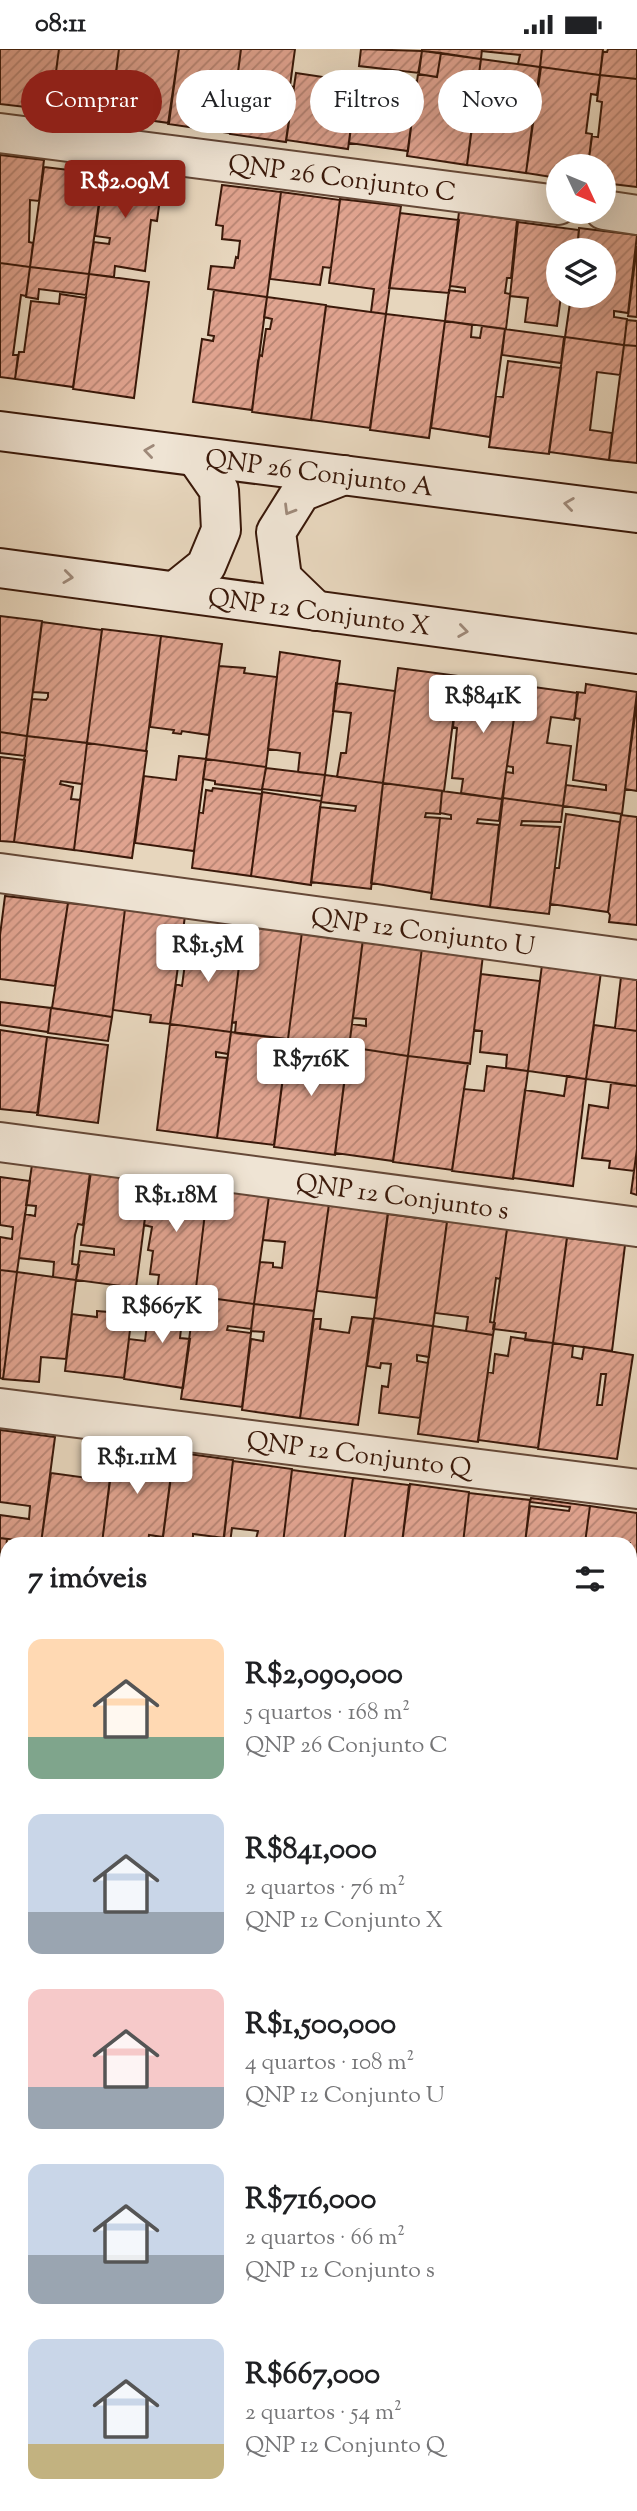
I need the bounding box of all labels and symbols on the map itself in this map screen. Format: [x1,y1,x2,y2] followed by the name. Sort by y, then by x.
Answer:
[226,147,458,213] street label: QNP 26 Conjunto C
[546,154,616,224] north arrow
[60,160,190,220] pin: R$2.09M
[203,442,435,508] street label: QNP 26 Conjunto A
[143,444,155,459] one-way arrow
[563,497,575,512] one-way arrow
[285,503,298,516] one-way arrow
[62,569,74,584] one-way arrow
[205,580,432,647] street label: QNP 12 Conjunto X
[457,623,469,638] one-way arrow
[426,675,540,735] pin: R$841K
[308,900,537,967] street label: QNP 12 Conjunto U
[151,925,265,984] pin: R$1.5M
[254,1039,368,1098] pin: R$716K
[293,1166,511,1231] street label: QNP 12 Conjunto s
[111,1175,241,1234] pin: R$1.18M
[105,1285,219,1345] pin: R$667K
[244,1424,476,1489] street label: QNP 12 Conjunto Q
[72,1437,202,1496] pin: R$1.11M

